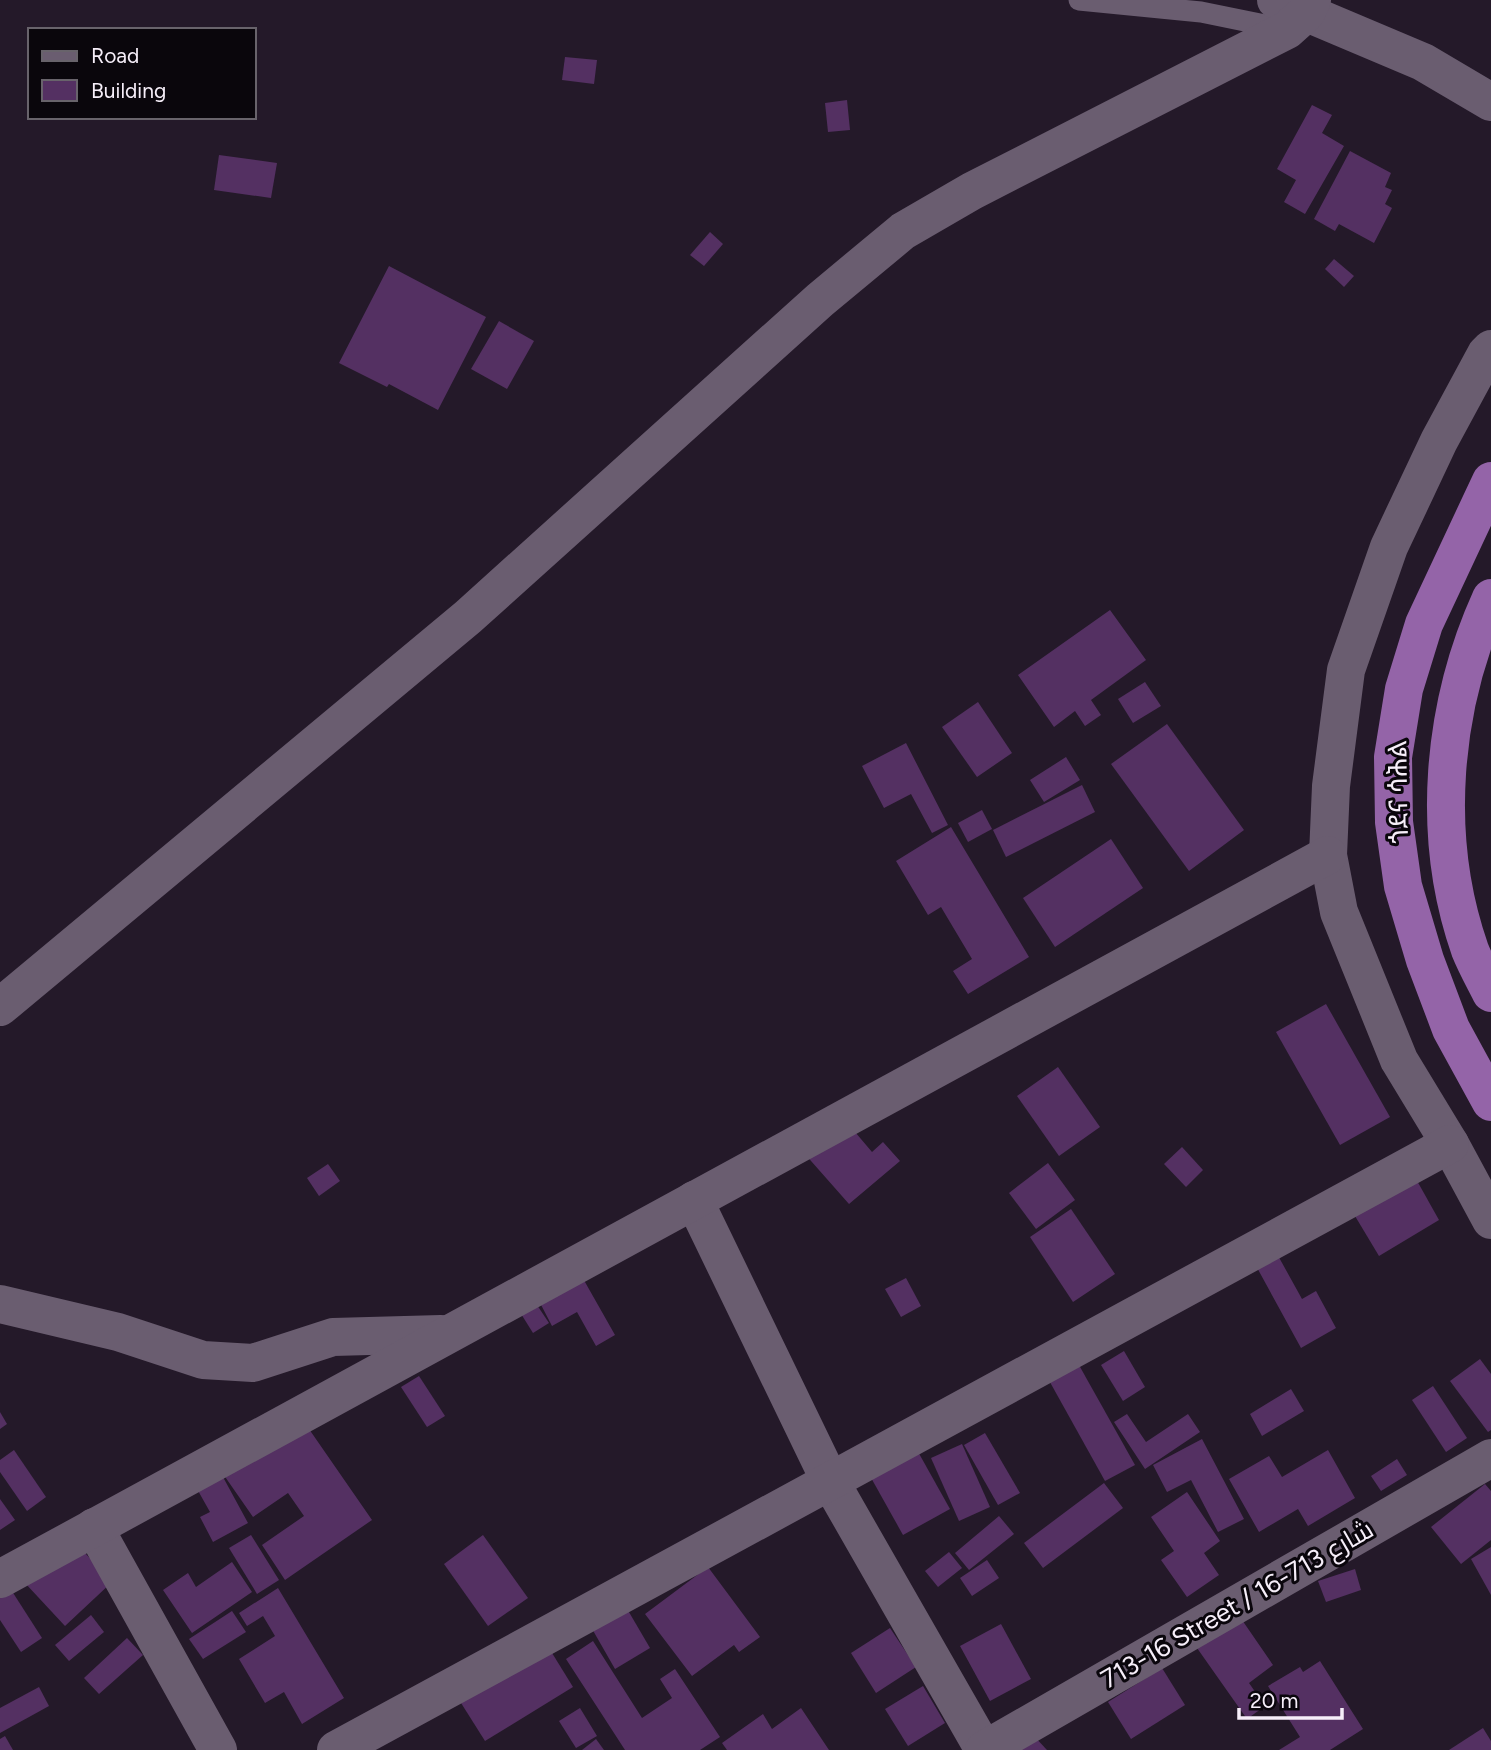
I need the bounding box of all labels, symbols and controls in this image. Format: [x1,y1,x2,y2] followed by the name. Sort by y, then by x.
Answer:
[28,28,256,119] legend
[91,43,139,68] text: Road
[91,78,166,103] text: Building
[1381,740,1415,844] street label: ጎደና ሳሕል
[1095,1513,1379,1696] street label: 713-16 Street / شارع 713-16
[1239,1676,1342,1720] scale bar
[1250,1688,1298,1713] text: 20 m

